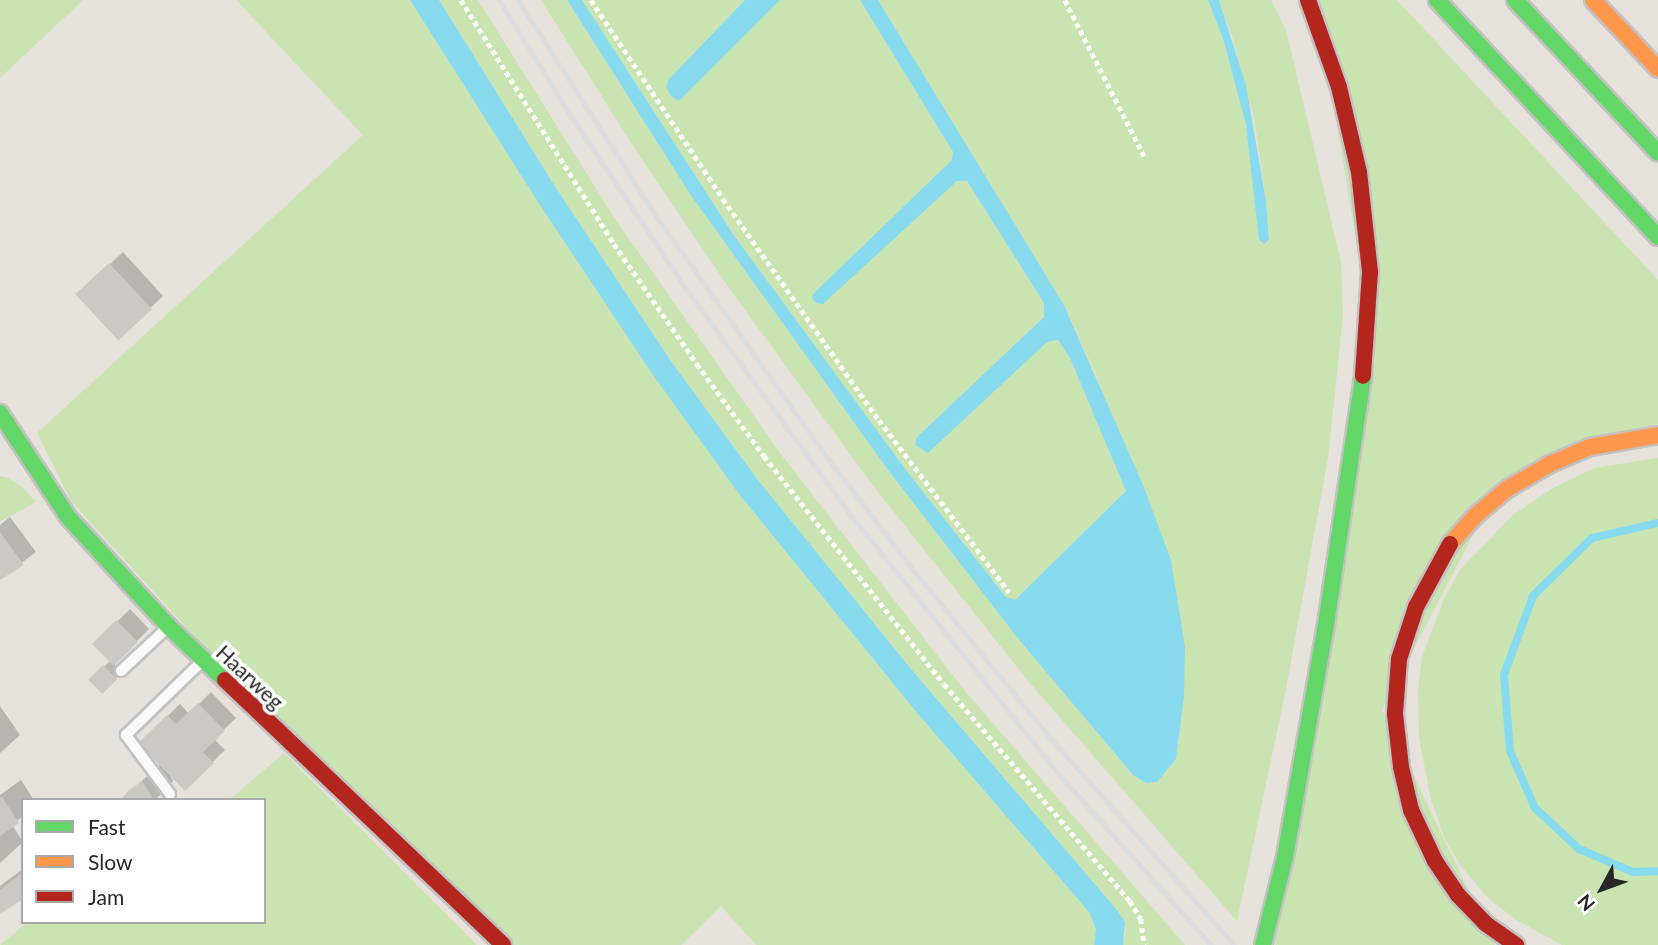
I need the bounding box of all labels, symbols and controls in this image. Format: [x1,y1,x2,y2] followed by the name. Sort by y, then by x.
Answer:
[211,640,289,714] street label: Haarweg
[21,798,266,924] legend
[88,814,125,839] text: Fast
[88,849,132,874] text: Slow
[1567,854,1637,924] north arrow
[88,884,124,909] text: Jam
[1572,890,1599,916] text: N

